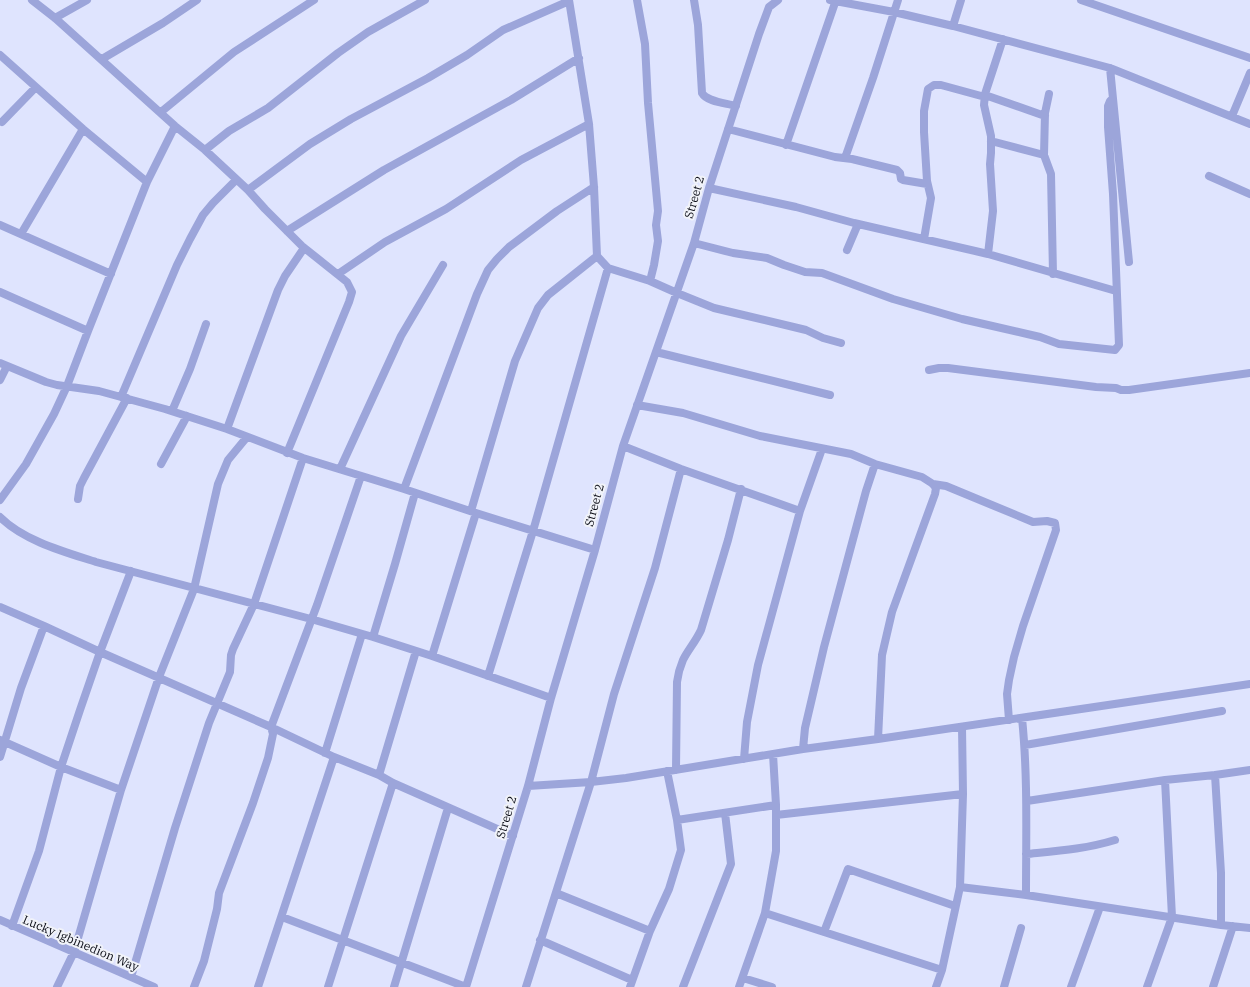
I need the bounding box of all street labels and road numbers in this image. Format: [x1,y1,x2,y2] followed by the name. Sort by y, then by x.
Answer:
[681,174,707,220] street label: Street 2
[581,482,607,528] street label: Street 2
[492,794,520,840] street label: Street 2
[21,912,142,975] street label: Lucky Igbinedion Way

